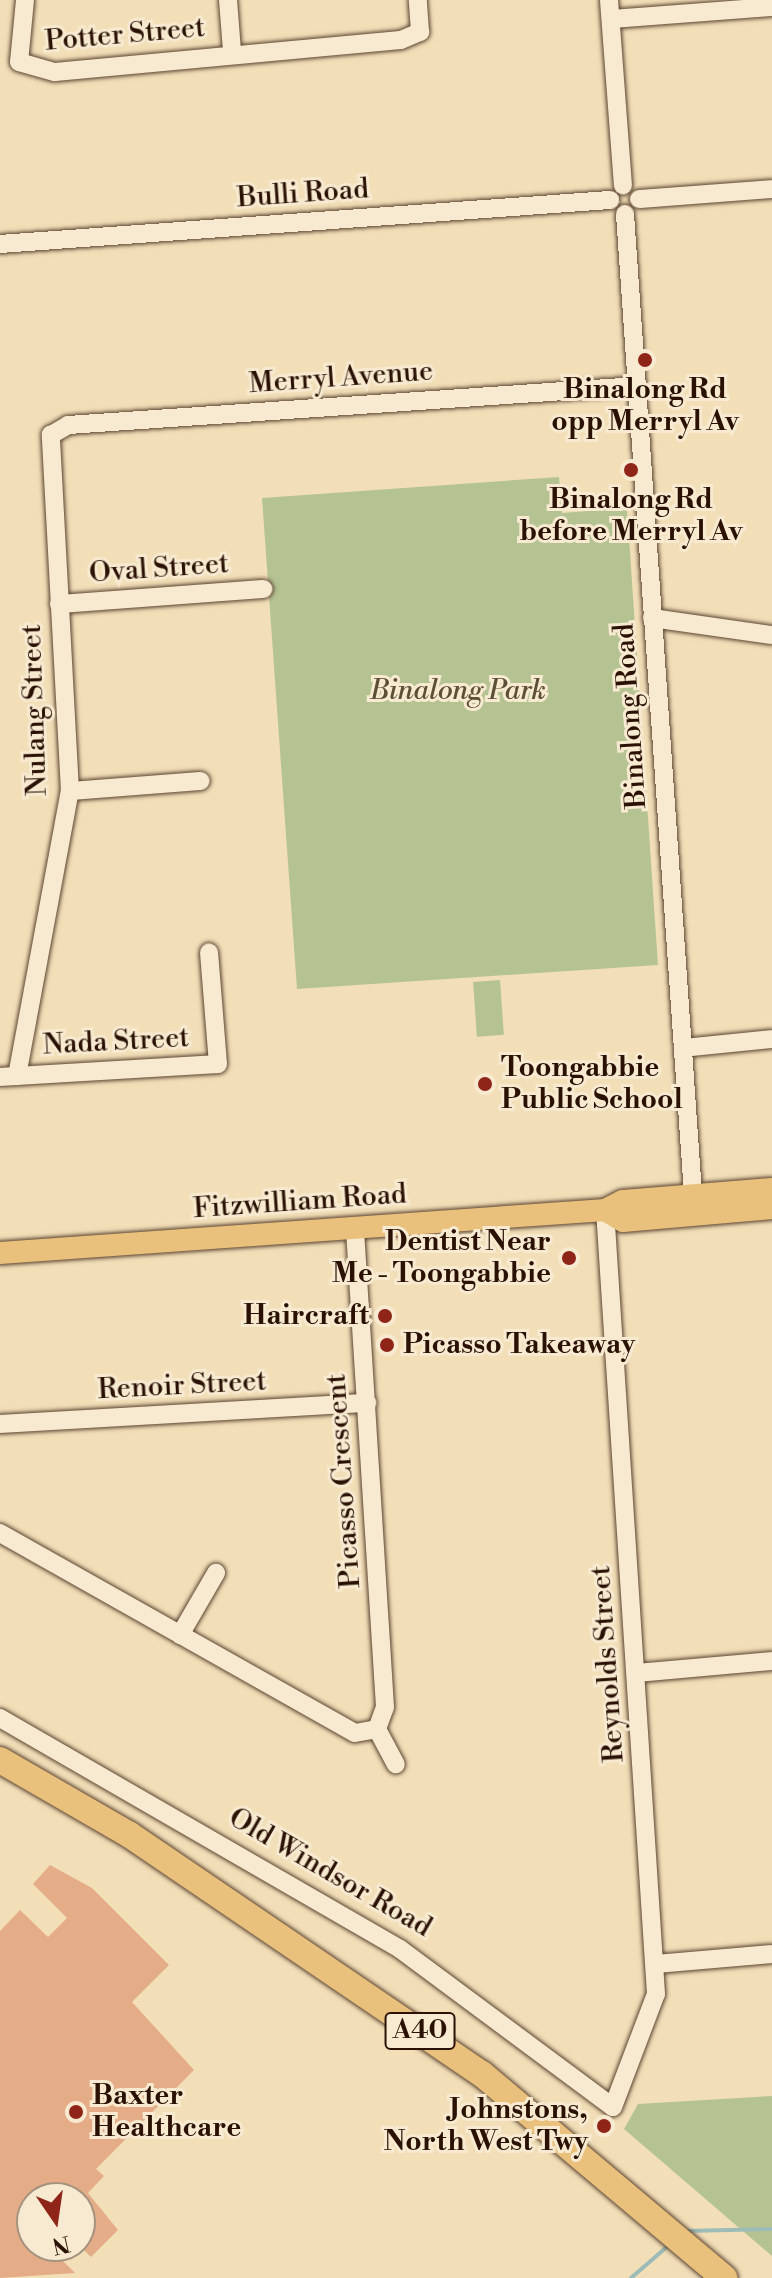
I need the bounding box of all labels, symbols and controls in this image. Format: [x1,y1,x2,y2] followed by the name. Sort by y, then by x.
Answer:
[44,11,206,59] street label: Potter Street
[236,173,370,215] street label: Bulli Road
[636,351,654,369] marker: Binalong Rd opp Merryl Av
[248,355,434,401] street label: Merryl Avenue
[551,373,739,439] place label: Binalong Rd opp Merryl Av
[622,461,640,479] marker: Binalong Rd before Merryl Av
[519,483,743,549] place label: Binalong Rd before Merryl Av
[88,547,230,591] street label: Oval Street
[608,622,654,810] street label: Binalong Road
[15,624,55,796] street label: Nulang Street
[370,674,546,708] park label: Binalong Park
[42,1021,190,1063] street label: Nada Street
[501,1051,683,1117] place label: Toongabbie Public School
[476,1075,494,1093] marker: Toongabbie Public School
[192,1178,408,1226] street label: Fitzwilliam Road
[332,1225,551,1291] place label: Dentist Near Me - Toongabbie
[558,1247,580,1269] marker: Dentist Near Me - Toongabbie
[243,1299,369,1333] place label: Haircraft
[376,1307,394,1325] marker: Haircraft
[403,1328,635,1362] place label: Picasso Takeaway
[378,1336,396,1354] marker: Picasso Takeaway
[97,1365,267,1407] street label: Renoir Street
[320,1373,368,1589] street label: Picasso Crescent
[584,1564,632,1764] street label: Reynolds Street
[222,1801,438,1945] street label: Old Windsor Road
[384,2009,456,2053] road number: A40
[92,2079,241,2145] place label: Baxter Healthcare
[384,2093,588,2159] place label: Johnstons, North West Twy
[67,2103,85,2121] marker: Baxter Healthcare
[595,2117,613,2135] marker: Johnstons, North West Twy
[16,2182,96,2262] north arrow
[50,2229,73,2259] text: N

